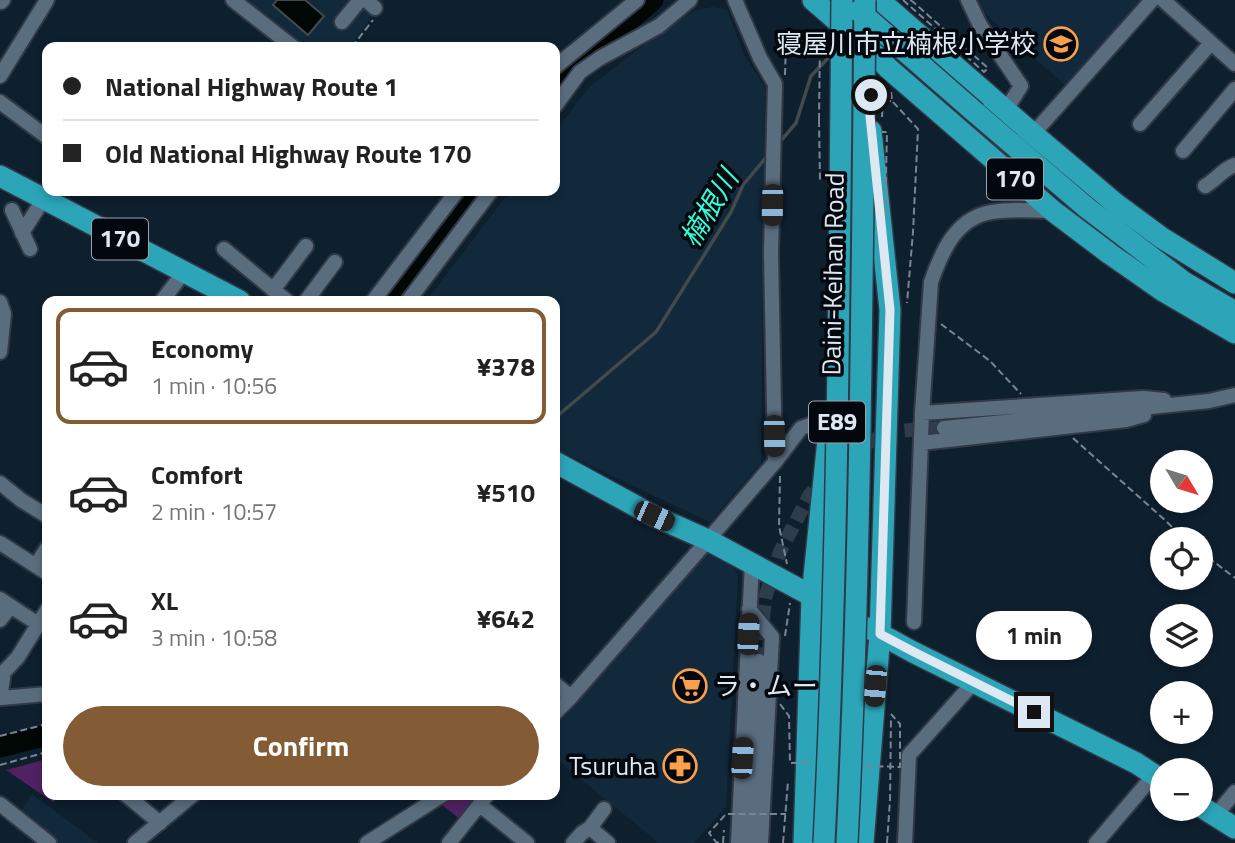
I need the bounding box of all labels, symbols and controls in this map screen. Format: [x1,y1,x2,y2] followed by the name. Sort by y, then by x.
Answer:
[776,24,1036,63] place label: 寝屋川市立楠根小学校
[1042,25,1080,63] school or university icon: 寝屋川市立楠根小学校
[105,67,398,106] text: National Highway Route 1
[855,79,887,111] route start
[105,134,471,173] text: Old National Highway Route 170
[669,158,750,255] water label: 楠根川
[987,159,1043,200] road number: 170
[811,172,854,376] street label: Daini-Keihan Road
[762,184,783,226] car
[92,219,148,260] road number: 170
[151,329,253,368] text: Economy
[67,335,130,398] icon: car
[477,347,535,386] text: ¥378
[151,368,277,403] text: 1 min · 10:56
[809,402,865,442] road number: E89
[764,415,785,457] car
[1150,450,1213,513] north arrow
[1150,450,1213,821] map controls
[151,455,243,494] text: Comfort
[67,461,130,524] icon: car
[477,473,535,512] text: ¥510
[151,494,277,529] text: 2 min · 10:57
[631,498,678,534] car
[1150,527,1213,590] button: locate
[151,581,178,620] text: XL
[67,587,130,650] icon: car
[477,599,535,638] text: ¥642
[1150,604,1213,667] button: layers
[976,610,1092,660] callout: 1 min
[737,612,760,656] car
[1006,618,1062,653] text: 1 min
[151,620,277,655] text: 3 min · 10:58
[863,664,888,708] car
[714,666,818,705] place label: ラ・ムー
[671,667,709,705] supermarket icon: ラ・ムー
[1150,681,1213,744] button: +
[1018,696,1050,728] route end
[63,706,539,786] button: Confirm
[731,736,754,780] car
[569,746,656,785] place label: Tsuruha
[661,747,699,785] pharmacy icon: Tsuruha
[1150,758,1213,821] button: −

